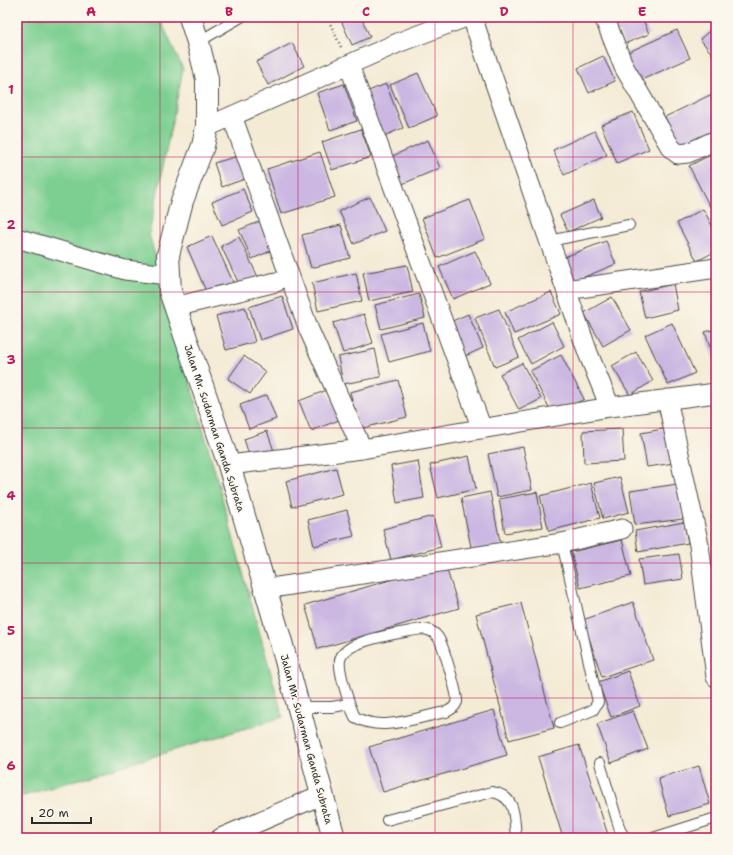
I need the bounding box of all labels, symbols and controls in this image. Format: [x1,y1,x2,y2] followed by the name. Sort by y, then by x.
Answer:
[86,3,96,20] text: A
[225,3,233,20] text: B
[362,3,370,20] text: C
[499,3,509,20] text: D
[638,3,647,20] text: E
[8,81,14,98] text: 1
[6,216,16,233] text: 2
[181,343,248,514] street label: Jalan Mr. Sudarman Ganda Subrata
[6,351,16,368] text: 3
[6,487,16,504] text: 4
[7,622,15,639] text: 5
[278,653,336,826] street label: Jalan Mr. Sudarman Ganda Subrata
[6,757,16,774] text: 6
[32,799,91,825] scale bar
[38,805,69,821] text: 20 m

